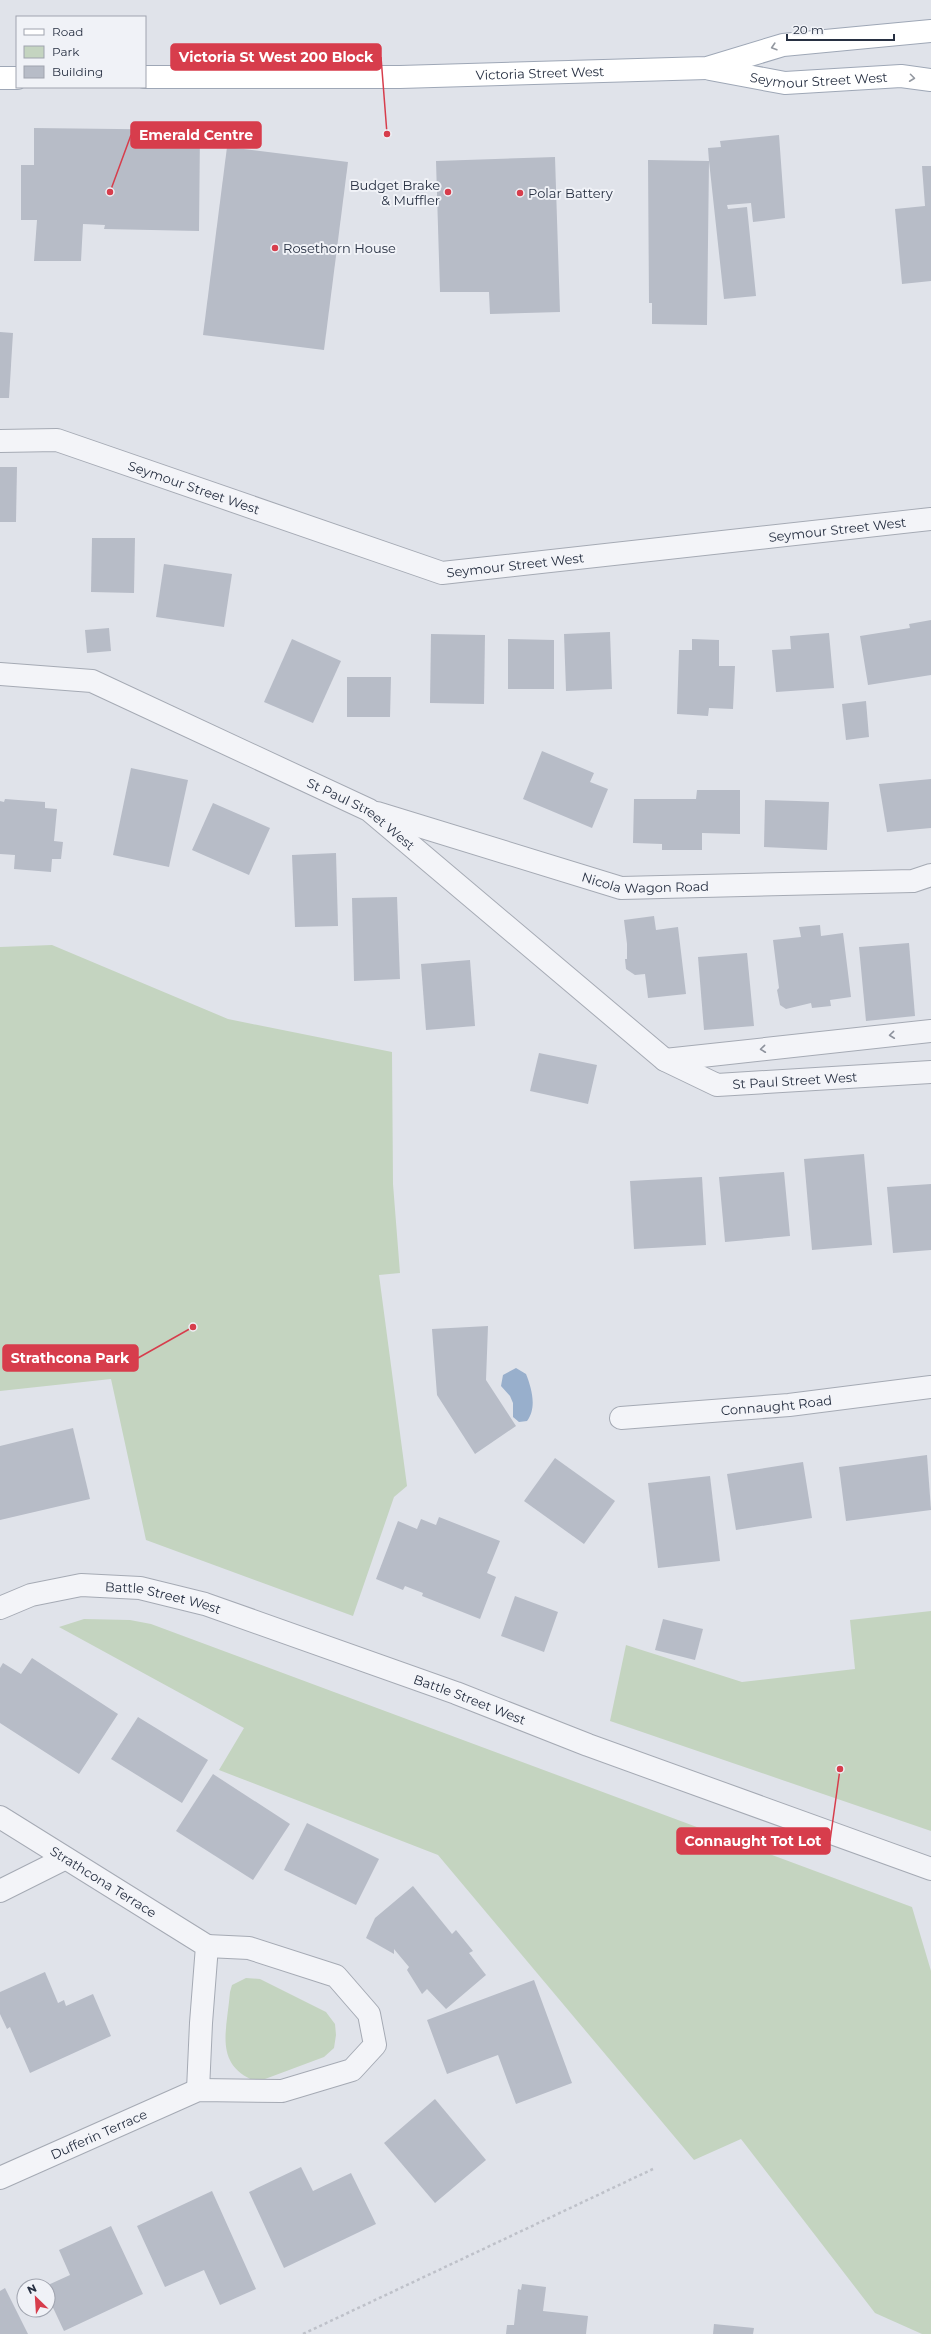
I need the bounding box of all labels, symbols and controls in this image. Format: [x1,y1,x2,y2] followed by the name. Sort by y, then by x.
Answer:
[16,16,146,88] legend
[787,16,894,42] scale bar
[793,22,824,37] text: 20 m
[52,24,83,39] text: Road
[771,42,778,51] one-way arrow
[52,44,80,59] text: Park
[171,44,381,70] callout: Victoria St West 200 Block
[178,48,374,66] text: Victoria St West 200 Block
[475,63,604,83] street label: Victoria Street West
[52,64,103,79] text: Building
[749,69,888,91] street label: Seymour Street West
[909,73,916,82] one-way arrow
[131,122,261,148] callout: Emerald Centre
[139,126,253,144] text: Emerald Centre
[350,177,440,208] place label: Budget Brake & Muffler
[528,185,614,201] place label: Polar Battery
[443,187,453,197] marker: Budget Brake & Muffler
[515,188,525,198] marker: Polar Battery
[283,240,396,256] place label: Rosethorn House
[270,243,280,253] marker: Rosethorn House
[126,457,262,517] street label: Seymour Street West
[768,514,907,545] street label: Seymour Street West
[446,549,585,580] street label: Seymour Street West
[305,774,418,853] street label: St Paul Street West
[580,868,709,896] street label: Nicola Wagon Road
[889,1030,895,1039] one-way arrow
[760,1045,766,1054] one-way arrow
[732,1068,858,1092] street label: St Paul Street West
[3,1345,138,1371] callout: Strathcona Park
[11,1349,130,1367] text: Strathcona Park
[720,1392,833,1418] street label: Connaught Road
[105,1578,223,1617] street label: Battle Street West
[412,1671,528,1728] street label: Battle Street West
[677,1828,830,1854] callout: Connaught Tot Lot
[685,1832,821,1850] text: Connaught Tot Lot
[47,1842,160,1921] street label: Strathcona Terrace
[48,2106,150,2163] street label: Dufferin Terrace
[16,2278,56,2318] north arrow
[25,2281,39,2297] text: N

